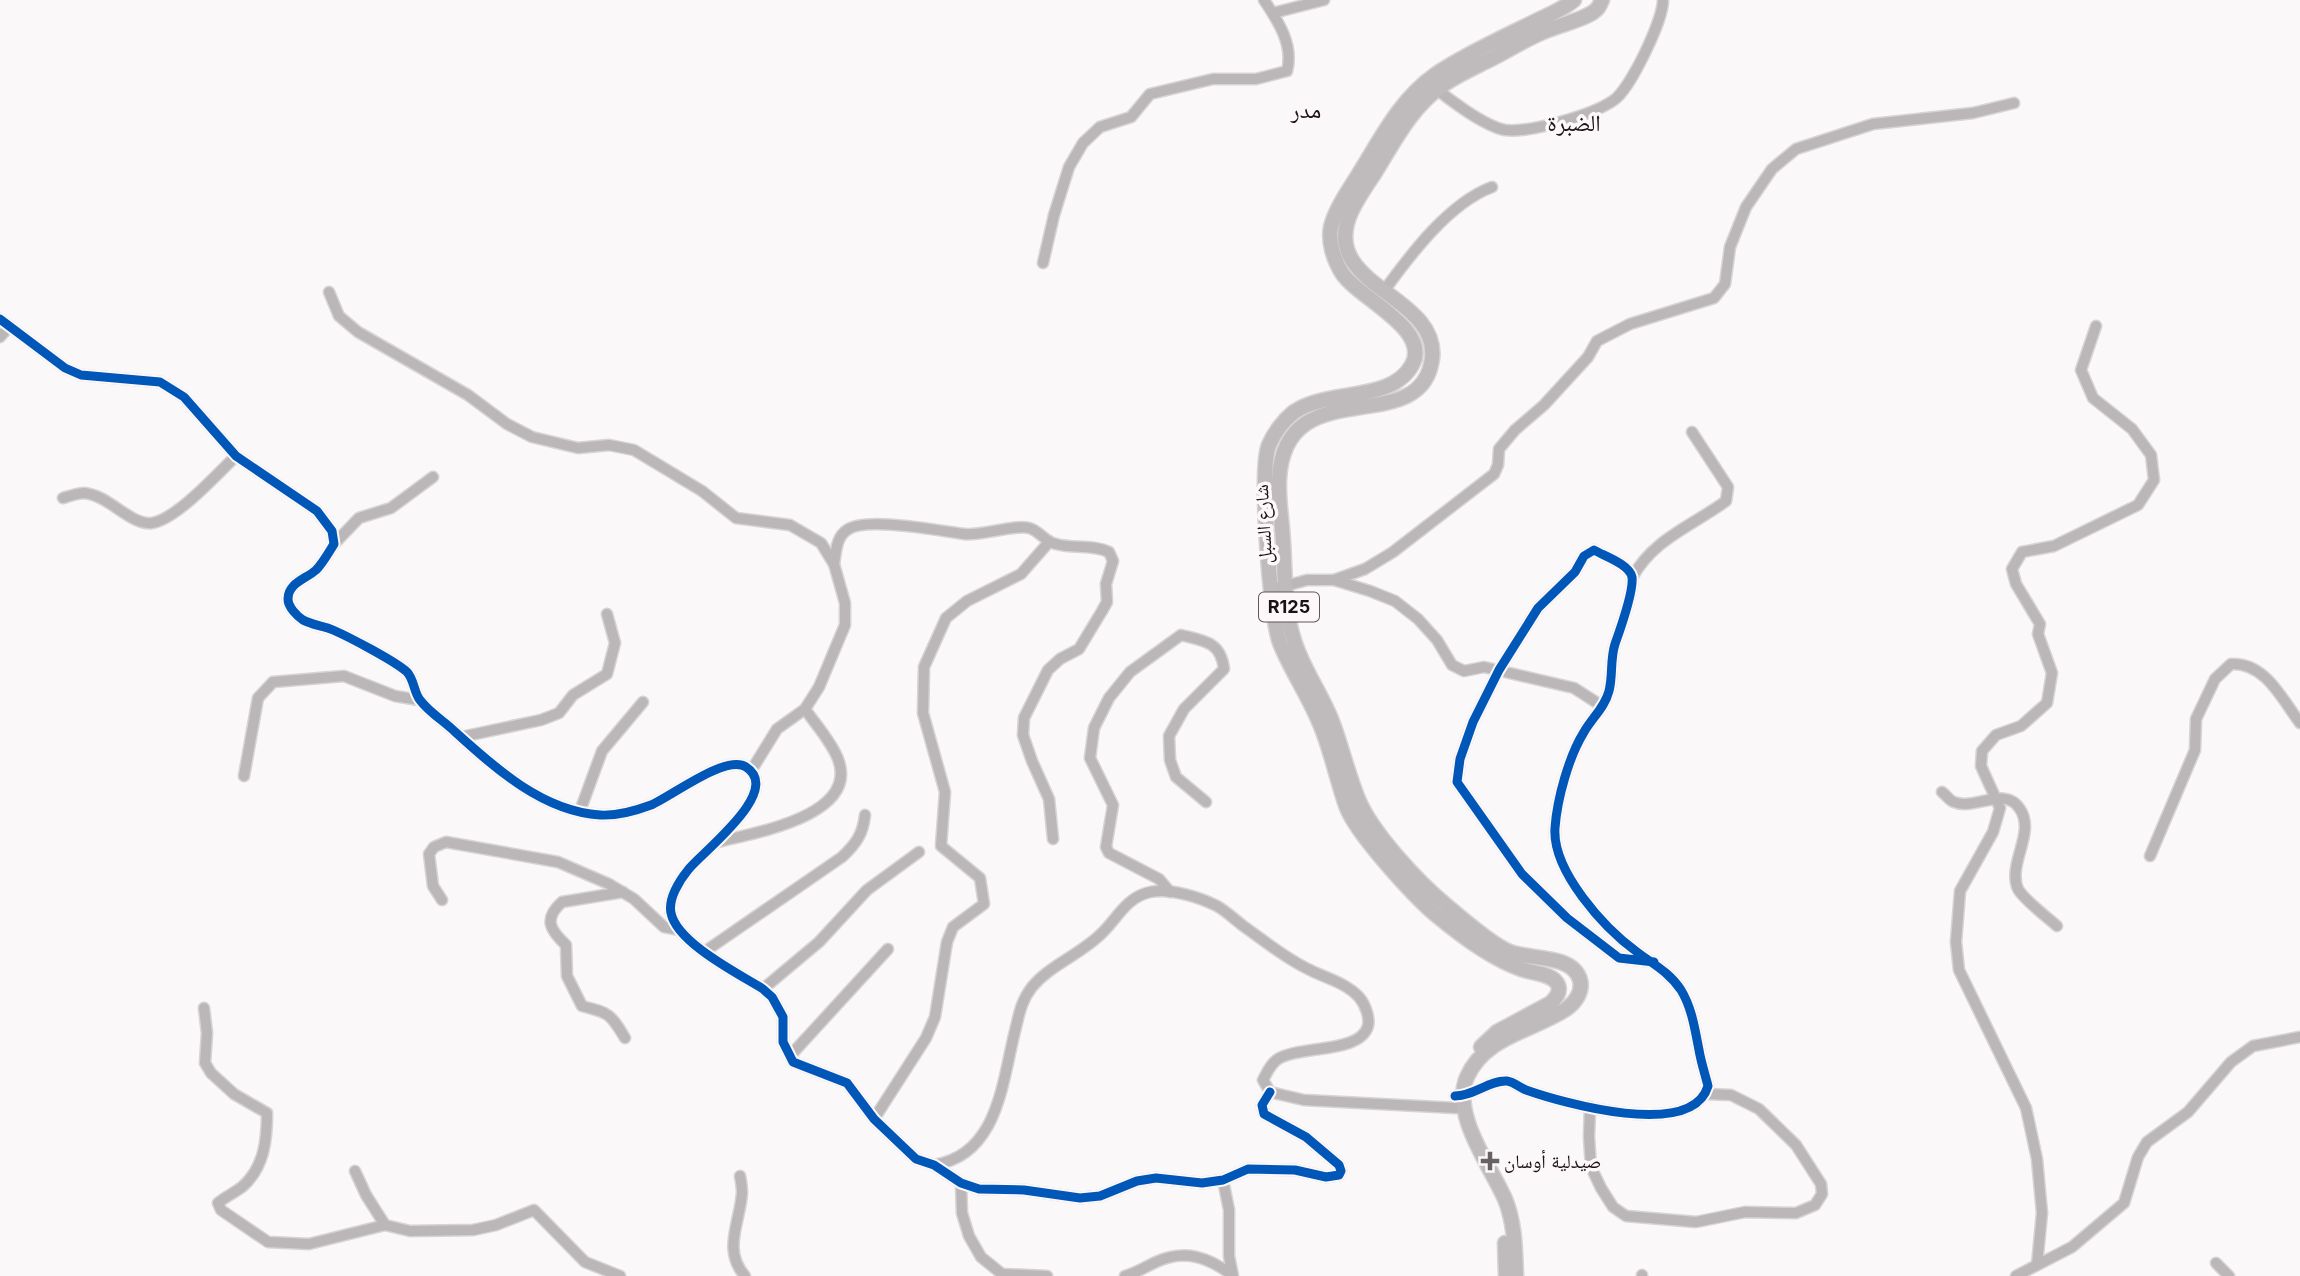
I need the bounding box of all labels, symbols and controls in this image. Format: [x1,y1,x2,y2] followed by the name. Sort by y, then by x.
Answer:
[1290,96,1321,124] district label: مدر
[1547,109,1601,137] district label: الضبرة
[1250,484,1277,564] street label: شارع السبل
[1259,592,1319,622] road number: R125
[1504,1150,1601,1173] place label: صيدلية أوسان
[1482,1153,1498,1169] marker: صيدلية أوسان

